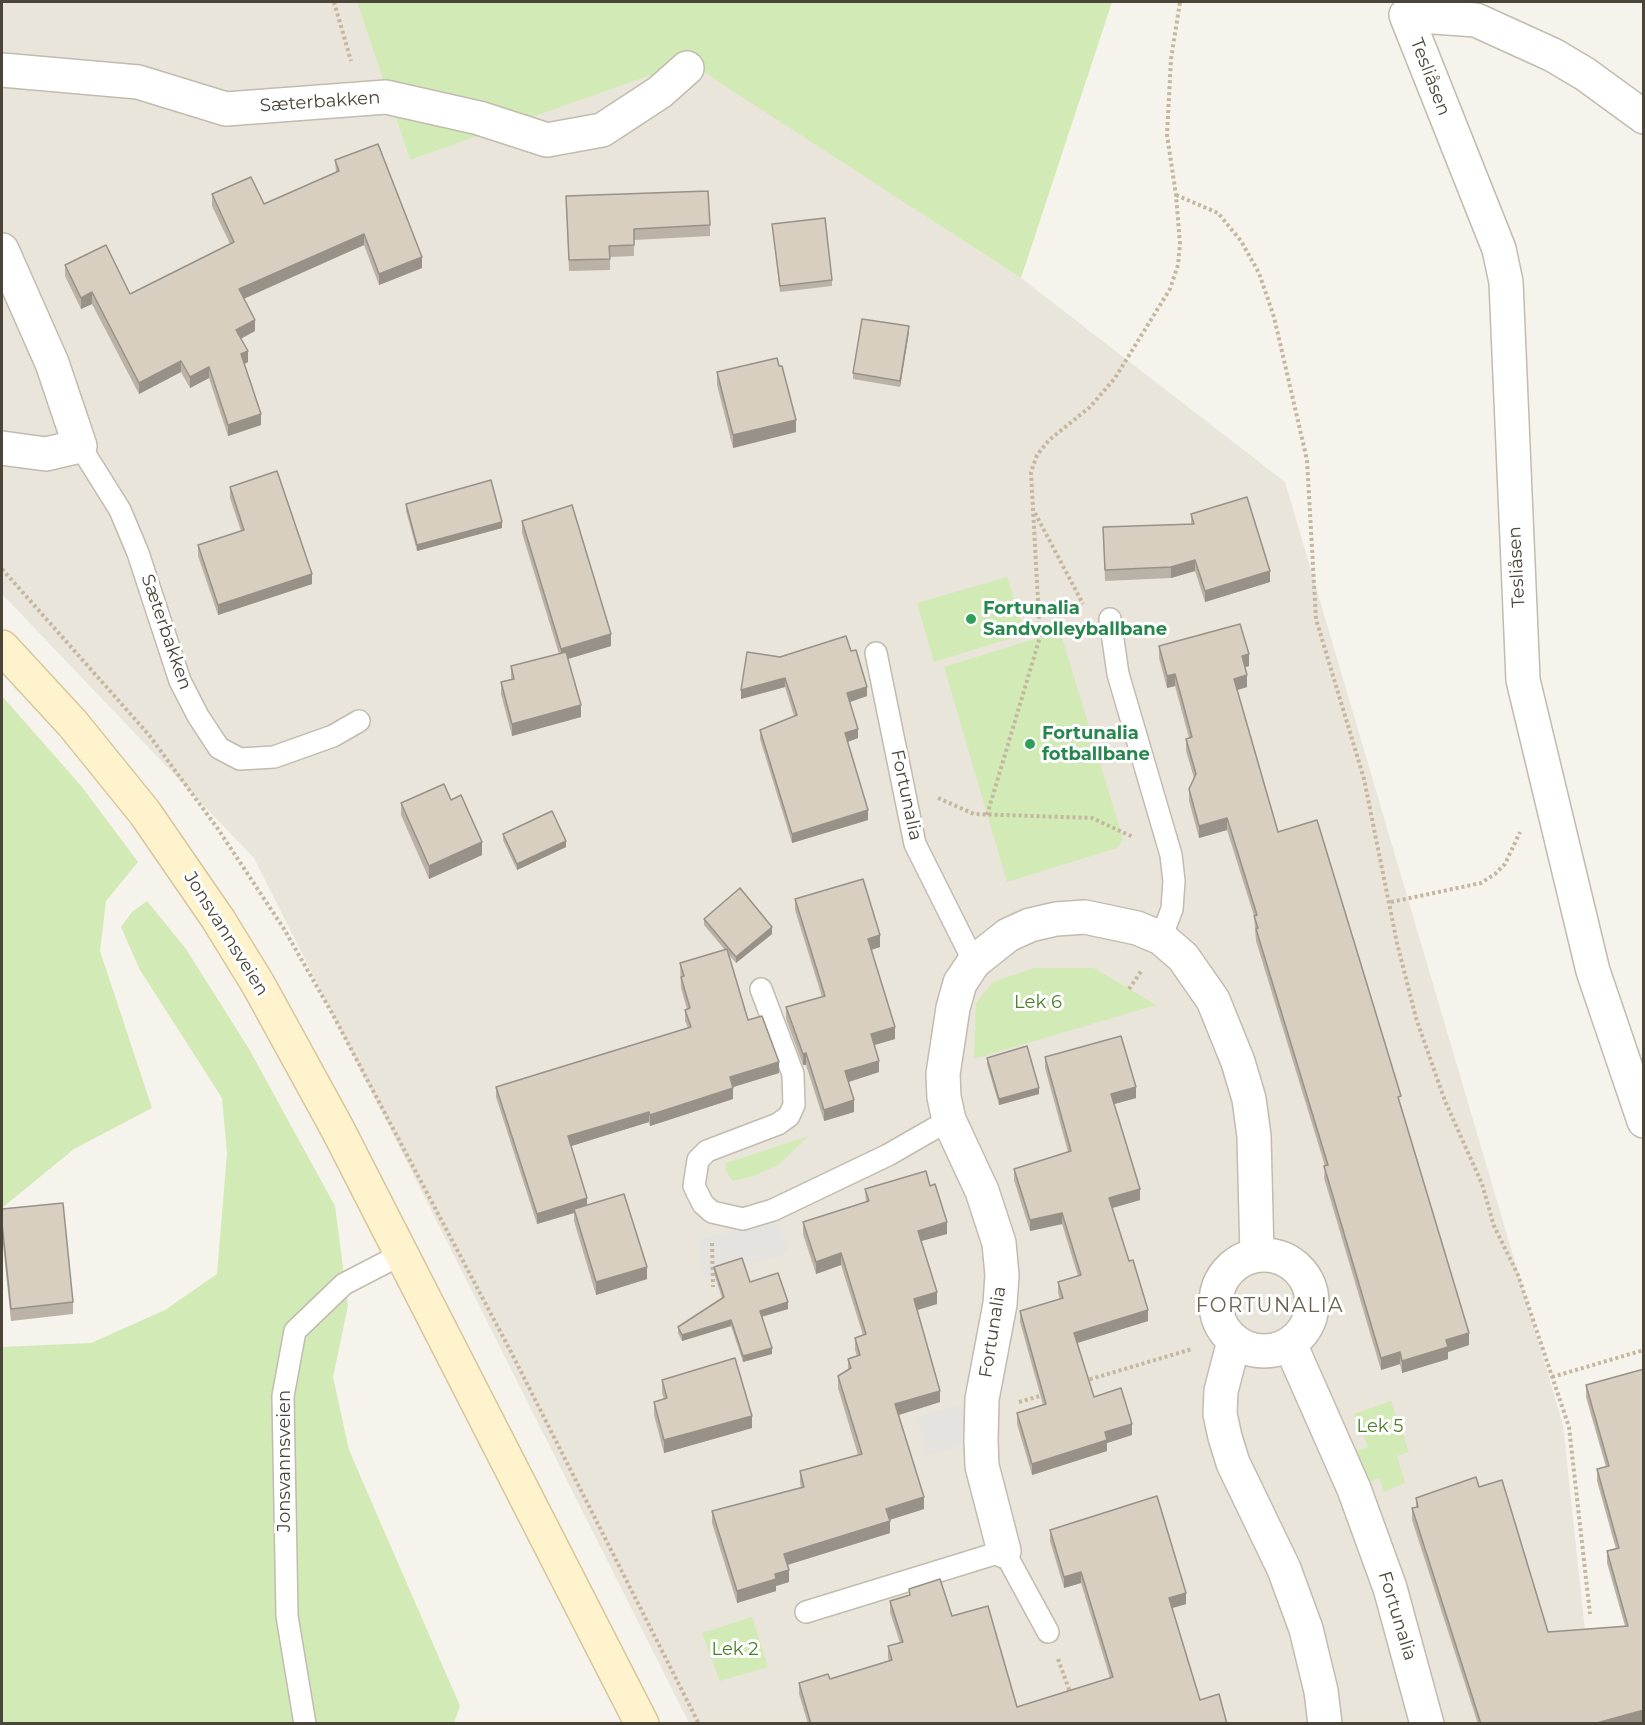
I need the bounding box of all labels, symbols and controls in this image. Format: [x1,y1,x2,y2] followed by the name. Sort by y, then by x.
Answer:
[1405,35,1455,119] street label: Tesliåsen
[259,87,381,117] street label: Sæterbakken
[1504,526,1530,608] street label: Tesliåsen
[136,571,196,693] street label: Sæterbakken
[983,598,1167,640] place label: Fortunalia Sandvolleyballbane
[964,612,978,626] marker: Fortunalia Sandvolleyballbane
[1042,723,1150,766] place label: Fortunalia fotballbane
[1023,737,1037,751] marker: Fortunalia fotballbane
[886,748,926,842] street label: Fortunalia
[179,868,273,1000] street label: Jonsvannsveien
[1014,992,1062,1014] park label: Lek 6
[975,1285,1011,1379] street label: Fortunalia
[1196,1294,1344,1318] district label: FORTUNALIA
[274,1390,296,1532] street label: Jonsvannsveien
[1356,1416,1404,1438] park label: Lek 5
[1373,1569,1421,1663] street label: Fortunalia
[711,1639,759,1661] park label: Lek 2

